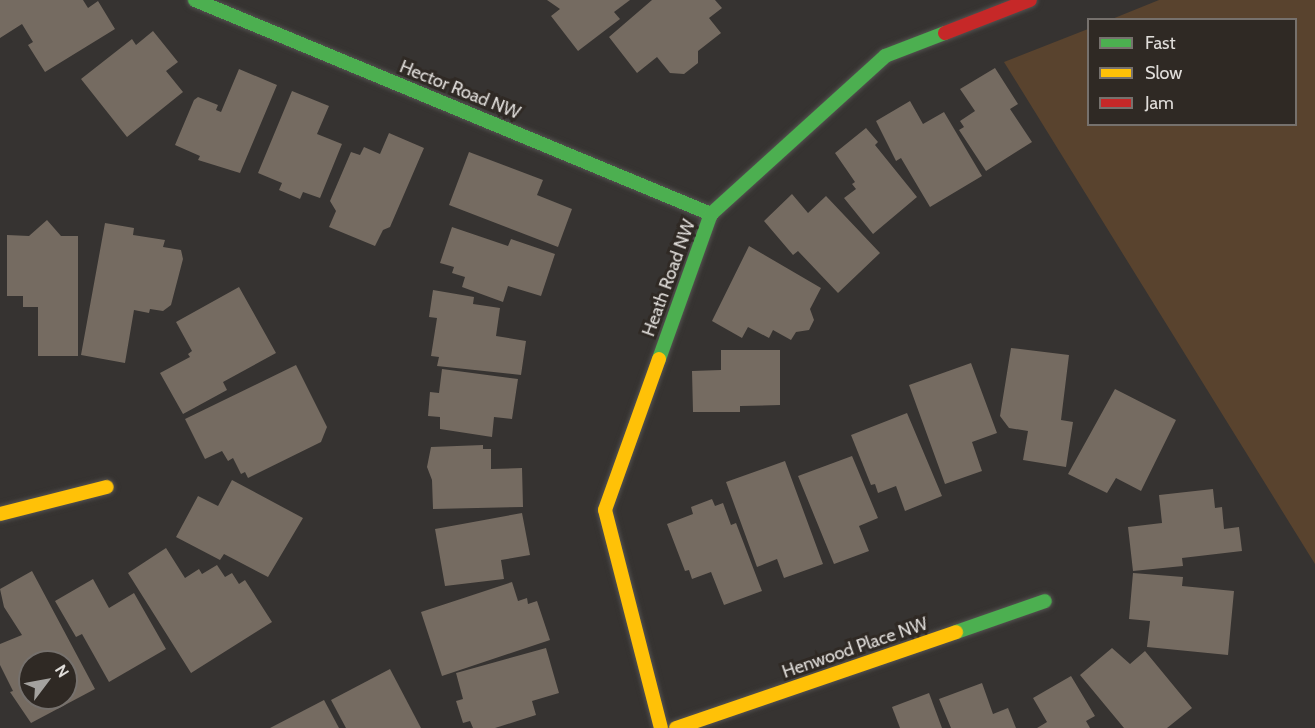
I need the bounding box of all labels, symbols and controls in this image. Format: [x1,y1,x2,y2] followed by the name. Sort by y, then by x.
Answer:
[1087,18,1297,126] legend
[1145,32,1176,54] text: Fast
[396,56,524,124] street label: Hector Road NW
[1145,62,1182,84] text: Slow
[1145,92,1174,114] text: Jam
[638,217,700,339] street label: Heath Road NW
[779,613,931,683] street label: Henwood Place NW
[18,650,78,710] north arrow
[51,661,73,681] text: N

